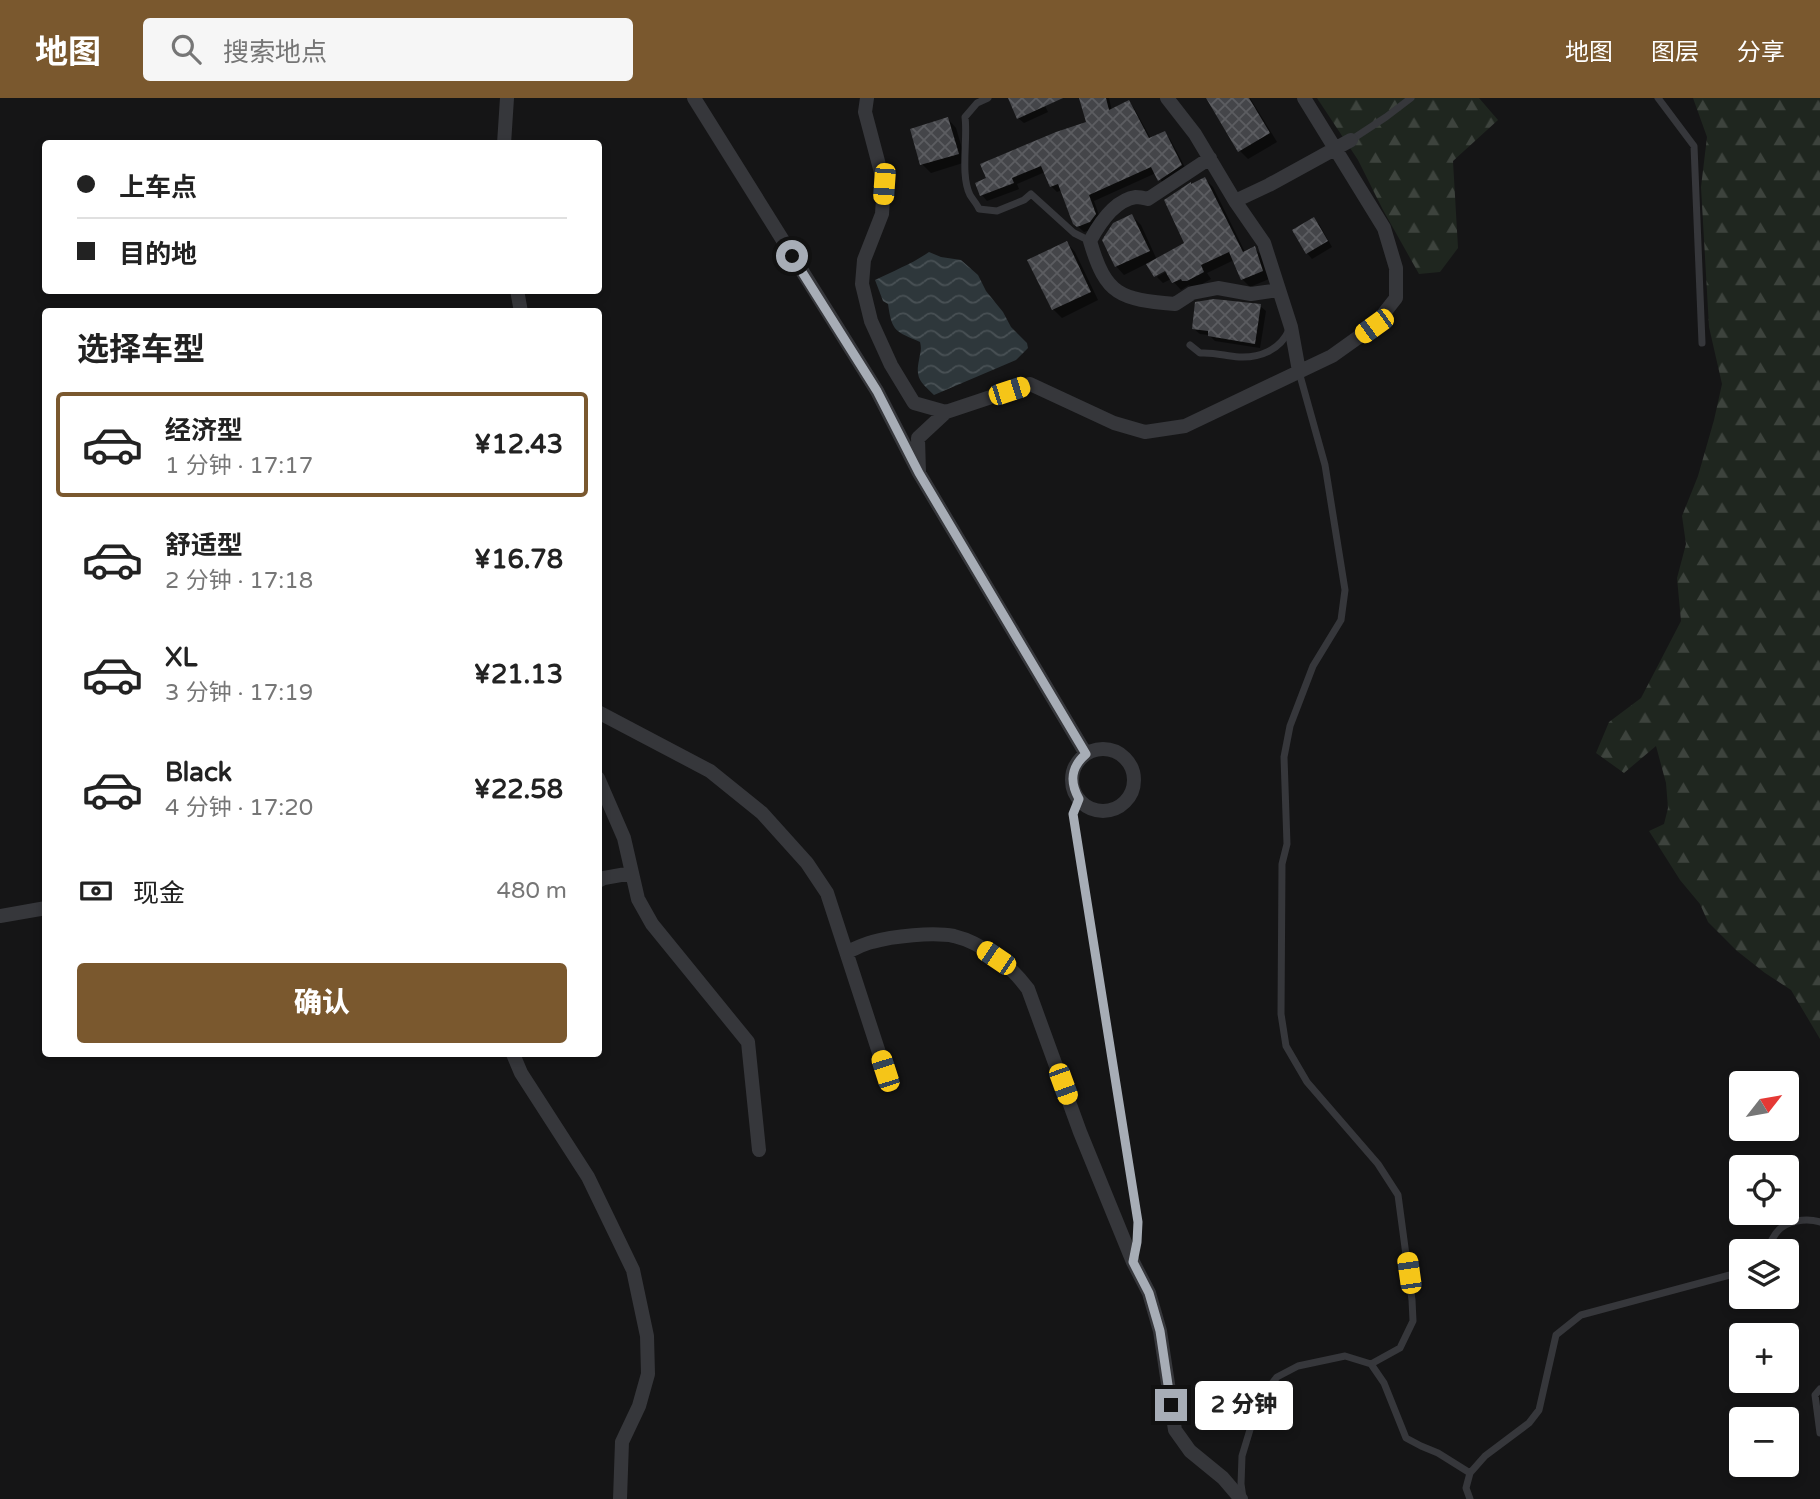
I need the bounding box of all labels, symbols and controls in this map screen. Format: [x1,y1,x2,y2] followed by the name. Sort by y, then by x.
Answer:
[143,18,633,81] search box
[167,30,205,68] icon: search
[35,33,101,72] text: 地图
[223,37,327,68] text: 搜索地点
[1565,38,1613,67] text: 地图
[1651,38,1699,67] text: 图层
[1737,38,1785,67] text: 分享
[873,162,896,206] car
[119,172,197,203] text: 上车点
[119,239,197,270] text: 目的地
[776,240,808,272] route start
[1351,305,1398,347] car
[77,331,205,369] text: 选择车型
[986,375,1033,407] car
[81,413,144,476] icon: car
[165,415,243,446] text: 经济型
[474,429,563,460] text: ¥12.43
[165,452,313,480] text: 1 分钟 · 17:17
[81,528,144,591] icon: car
[165,530,243,561] text: 舒适型
[474,544,563,575] text: ¥16.78
[165,567,313,595] text: 2 分钟 · 17:18
[165,642,197,673] text: XL
[81,643,144,706] icon: car
[474,659,563,690] text: ¥21.13
[165,679,313,707] text: 3 分钟 · 17:19
[165,757,232,788] text: Black
[81,758,144,821] icon: car
[474,774,563,805] text: ¥22.58
[165,794,313,822] text: 4 分钟 · 17:20
[77,872,115,910] icon: cash
[497,877,567,905] text: 480 m
[133,878,185,909] text: 现金
[973,938,1020,978] car
[77,963,567,1043] button: 确认
[869,1048,902,1094] car
[1046,1061,1081,1107] car
[1729,1071,1799,1141] north arrow
[1729,1071,1799,1477] map controls
[1729,1155,1799,1225] button: locate
[1729,1239,1799,1309] button: layers
[1396,1251,1423,1295] car
[1729,1323,1799,1393] button: +
[1196,1380,1294,1430] callout: 2 分钟
[1155,1389,1187,1421] route end
[1211,1391,1277,1419] text: 2 分钟
[1729,1407,1799,1477] button: −

